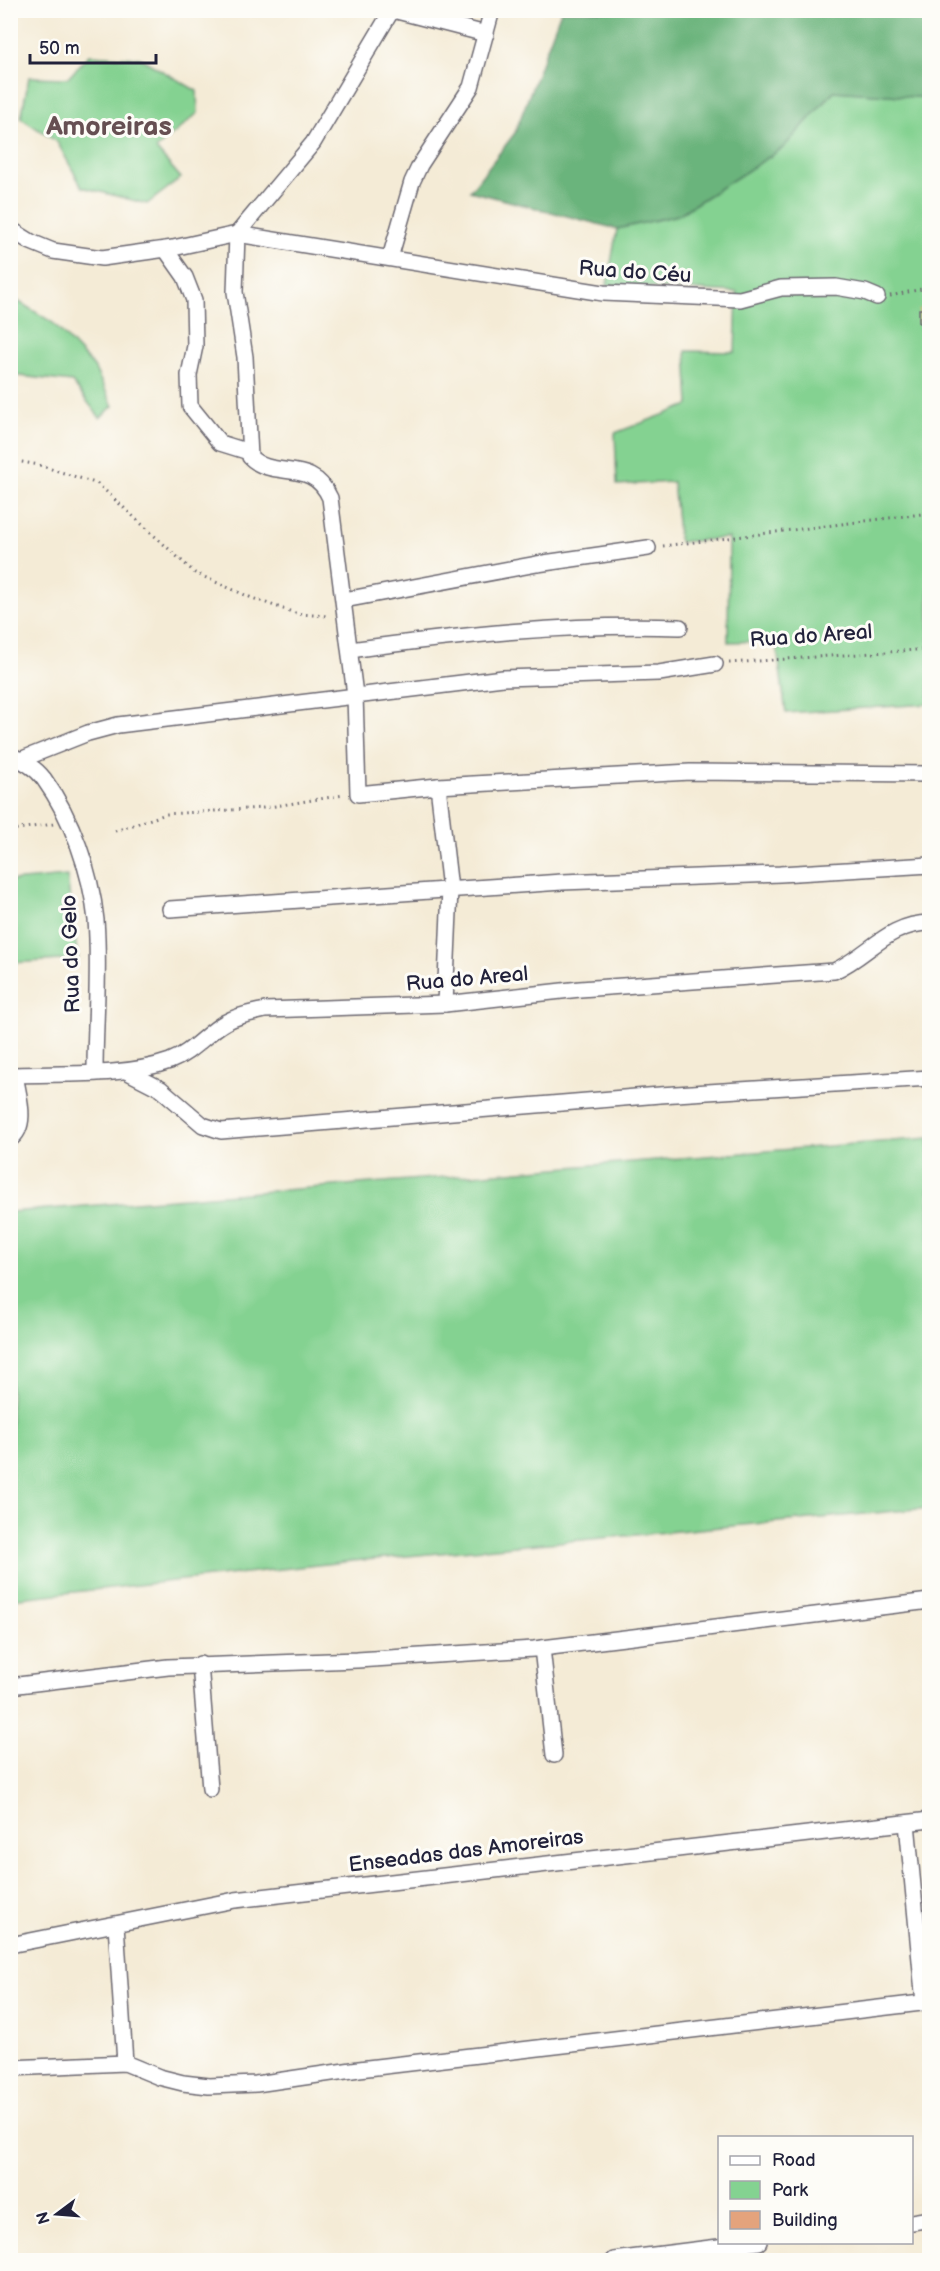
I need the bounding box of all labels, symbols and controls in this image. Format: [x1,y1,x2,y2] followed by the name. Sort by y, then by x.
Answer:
[30,27,156,65] scale bar
[39,38,80,59] text: 50 m
[45,111,172,143] district label: Amoreiras
[578,256,692,288] street label: Rua do Céu
[749,619,873,653] street label: Rua do Areal
[56,894,86,1014] street label: Rua do Gelo
[405,961,529,997] street label: Rua do Areal
[347,1824,585,1878] street label: Enseadas das Amoreiras
[718,2136,913,2244] legend
[772,2150,816,2171] text: Road
[772,2180,808,2201] text: Park
[27,2184,87,2244] north arrow
[33,2209,55,2226] text: N
[772,2210,838,2231] text: Building

